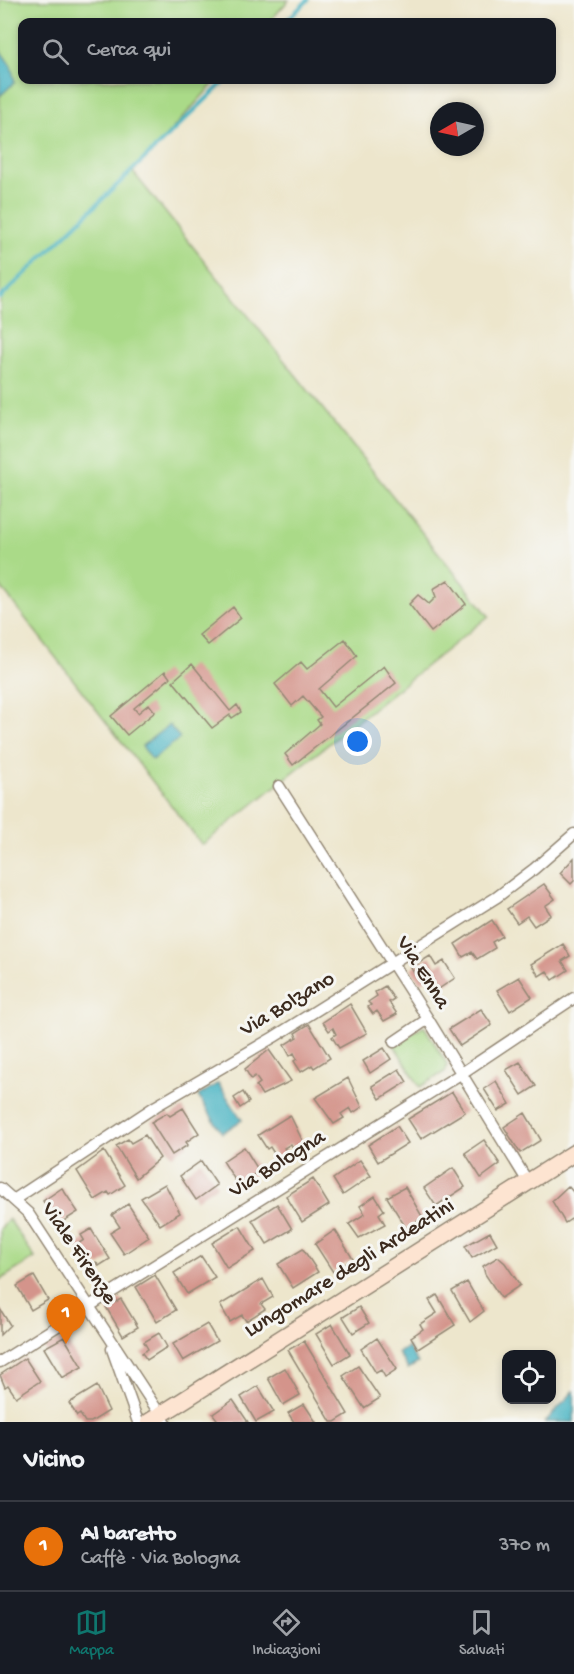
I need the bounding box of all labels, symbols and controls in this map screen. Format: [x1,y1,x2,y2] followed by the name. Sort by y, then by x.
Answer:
[18,18,556,84] search box
[39,35,72,68] icon: search
[87,38,171,64] text: Cerca qui
[430,102,484,156] north arrow
[343,727,372,756] your location
[389,931,455,1015] street label: Via Enna
[235,967,340,1044] street label: Via Bolzano
[224,1125,332,1205] street label: Via Bologna
[240,1194,460,1344] street label: Lungomare degli Ardeatini
[34,1197,122,1310] street label: Viale Firenze
[46,1294,86,1344] pin: 1
[502,1350,556,1404] map controls
[502,1350,556,1404] button: locate
[24,1446,84,1477] text: Vicino
[81,1522,176,1548] text: Al baretto
[39,1535,48,1558] text: 1
[499,1535,550,1558] text: 370 m
[81,1548,240,1571] text: Caffè · Via Bologna
[69,1606,114,1661] tab: Mappa
[252,1606,321,1661] tab: Indicazioni
[459,1606,505,1661] tab: Salvati

